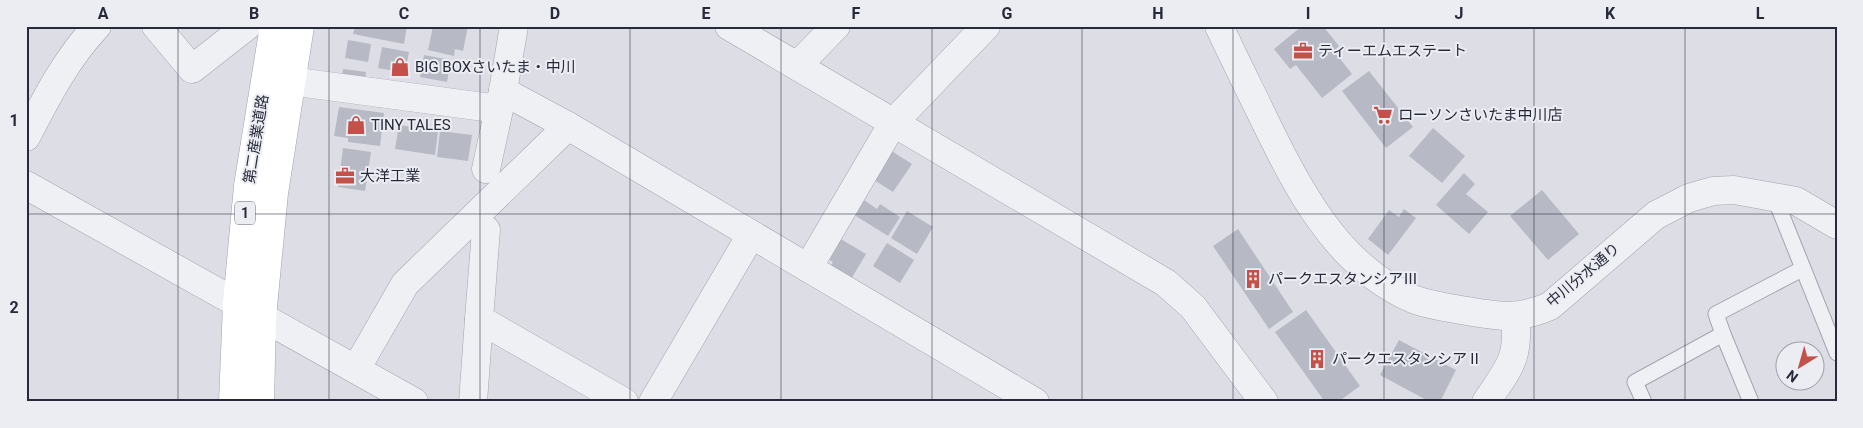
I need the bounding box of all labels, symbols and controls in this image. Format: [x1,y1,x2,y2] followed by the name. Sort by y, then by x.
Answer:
[98,4,109,23] text: A
[249,4,259,23] text: B
[399,4,409,23] text: C
[550,4,560,23] text: D
[702,4,711,23] text: E
[852,4,861,23] text: F
[1002,4,1013,23] text: G
[1152,4,1164,23] text: H
[1306,4,1310,23] text: I
[1455,4,1463,23] text: J
[1605,4,1616,23] text: K
[1756,4,1765,23] text: L
[1292,40,1314,62] office icon: ティーエムエステート
[1318,42,1467,60] place label: ティーエムエステート
[389,56,411,78] shop icon: BIG BOXさいたま・中川
[415,58,576,76] place label: BIG BOXさいたま・中川
[240,93,272,185] street label: 第二産業道路
[1372,104,1394,126] supermarket icon: ローソンさいたま中川店
[1398,106,1563,124] place label: ローソンさいたま中川店
[9,111,19,130] text: 1
[345,114,367,136] shop icon: TINY TALES
[371,116,451,134] place label: TINY TALES
[334,165,356,187] office icon: 大洋工業
[360,167,420,185] place label: 大洋工業
[235,202,255,224] road number: 1
[1543,239,1623,311] street label: 中川分水通り
[1242,268,1264,290] building icon: パークエスタンシアⅢ
[1268,270,1418,288] place label: パークエスタンシアⅢ
[9,298,19,317] text: 2
[1776,340,1826,390] north arrow
[1306,348,1328,370] building icon: パークエスタンシアⅡ
[1332,350,1482,368] place label: パークエスタンシアⅡ
[1783,367,1801,386] text: N

